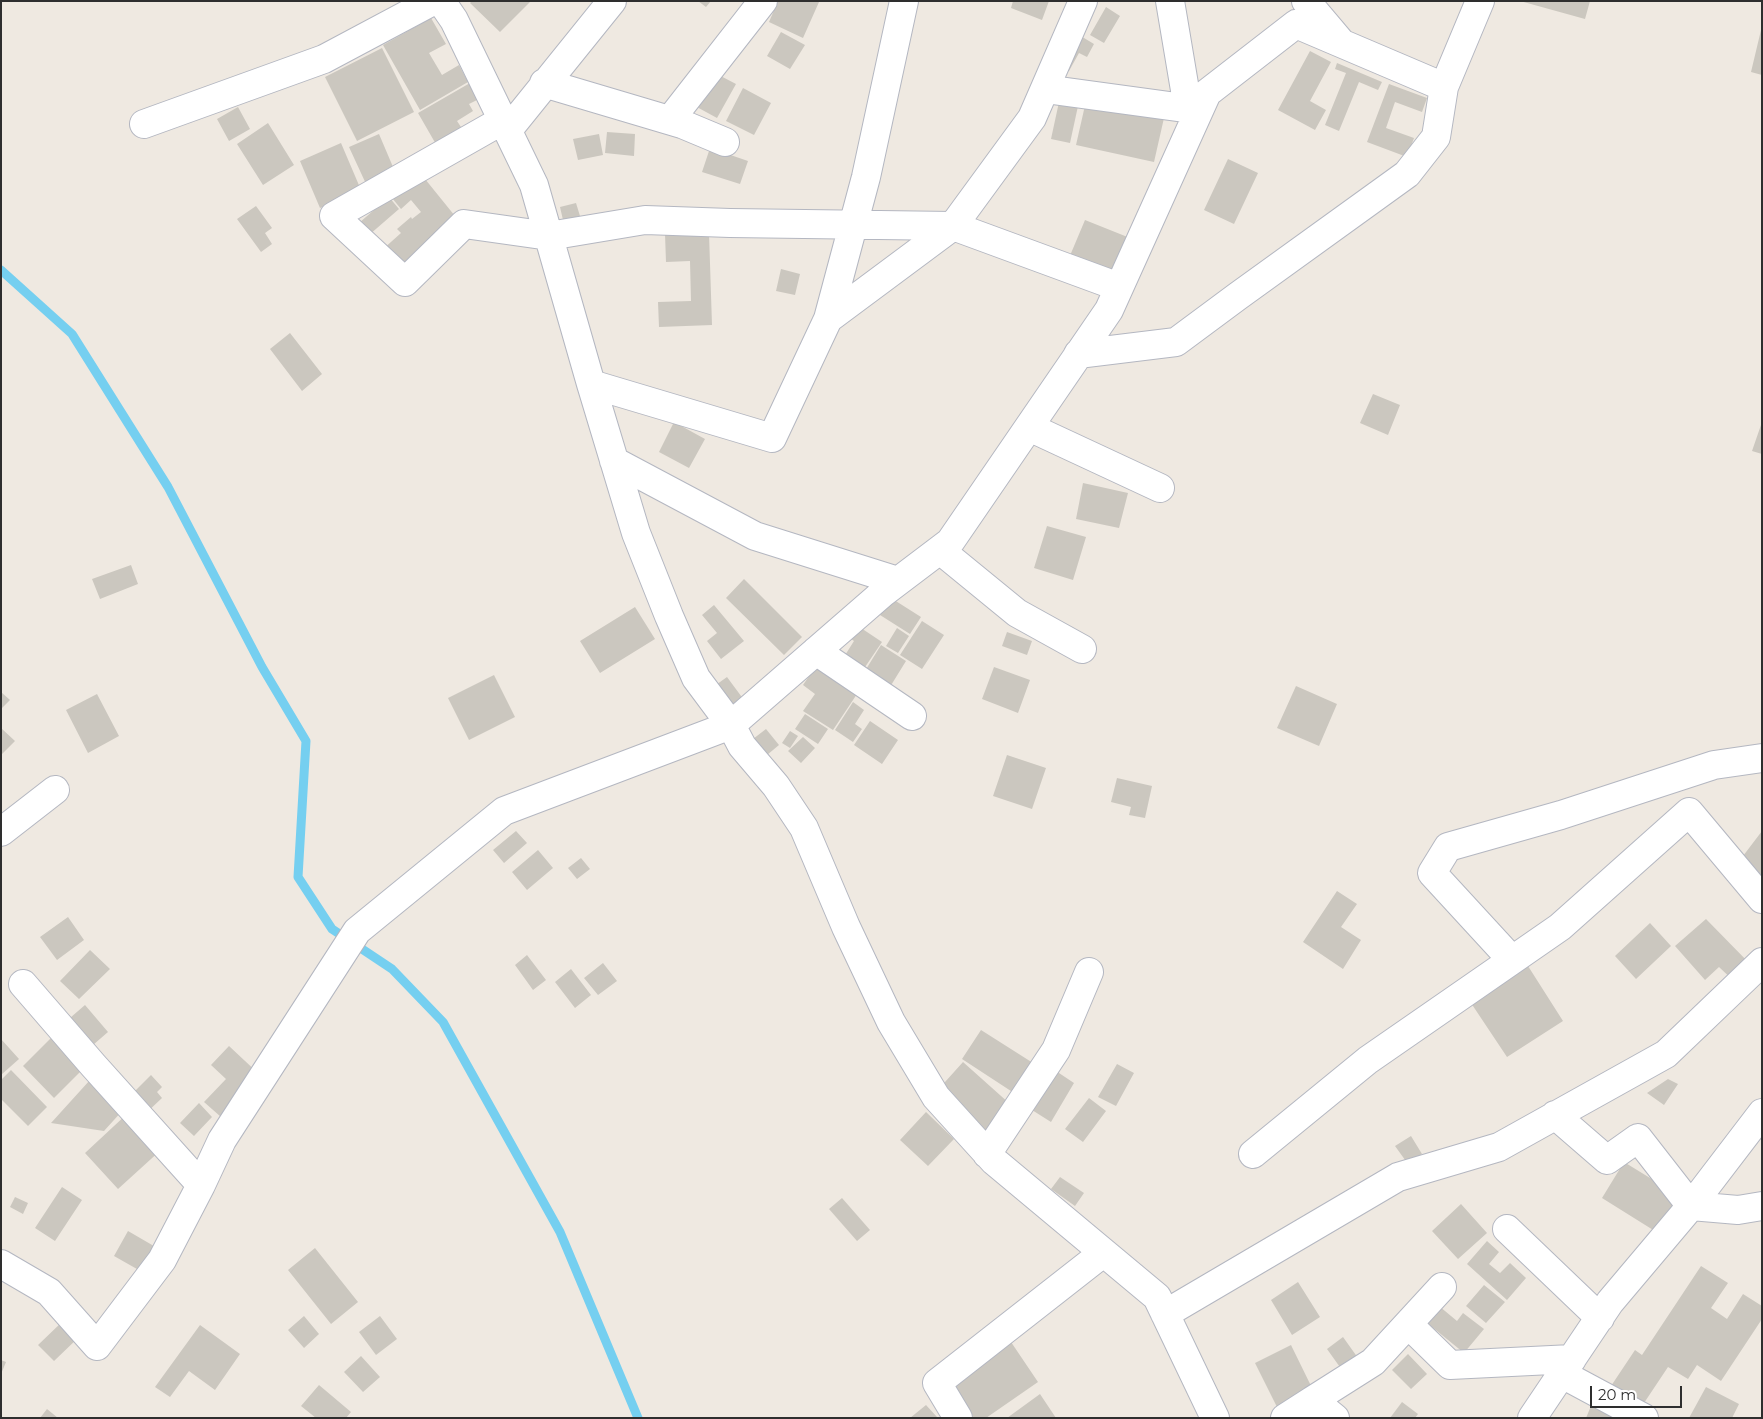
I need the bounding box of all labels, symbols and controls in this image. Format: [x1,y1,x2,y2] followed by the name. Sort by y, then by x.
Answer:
[1593,1376,1686,1408] scale bar
[1598,1385,1636,1404] text: 20 m

